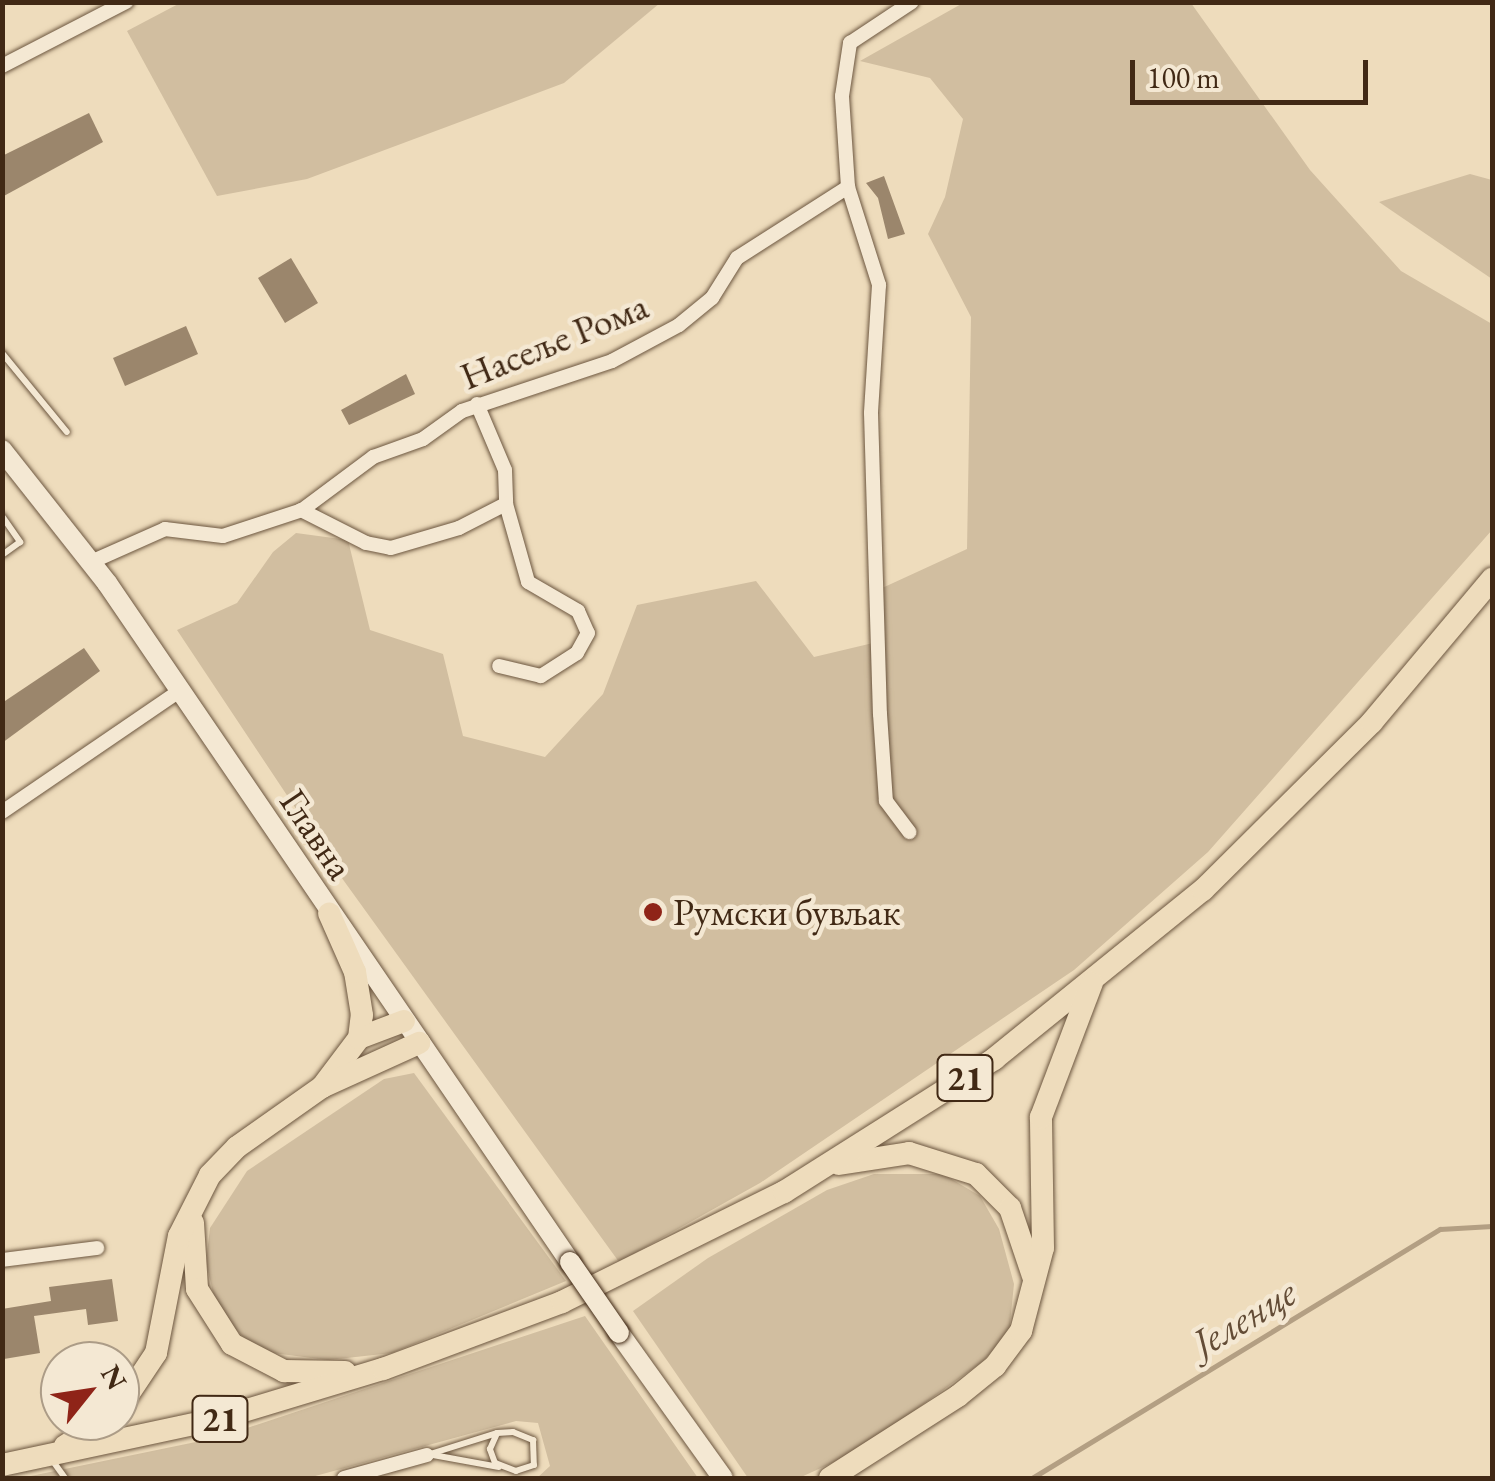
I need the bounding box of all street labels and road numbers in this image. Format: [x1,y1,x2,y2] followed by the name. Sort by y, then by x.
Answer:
[454,283,654,399] street label: Насеље Рома
[270,780,364,888] street label: Главна
[935,1048,995,1108] road number: 21
[190,1389,250,1449] road number: 21

